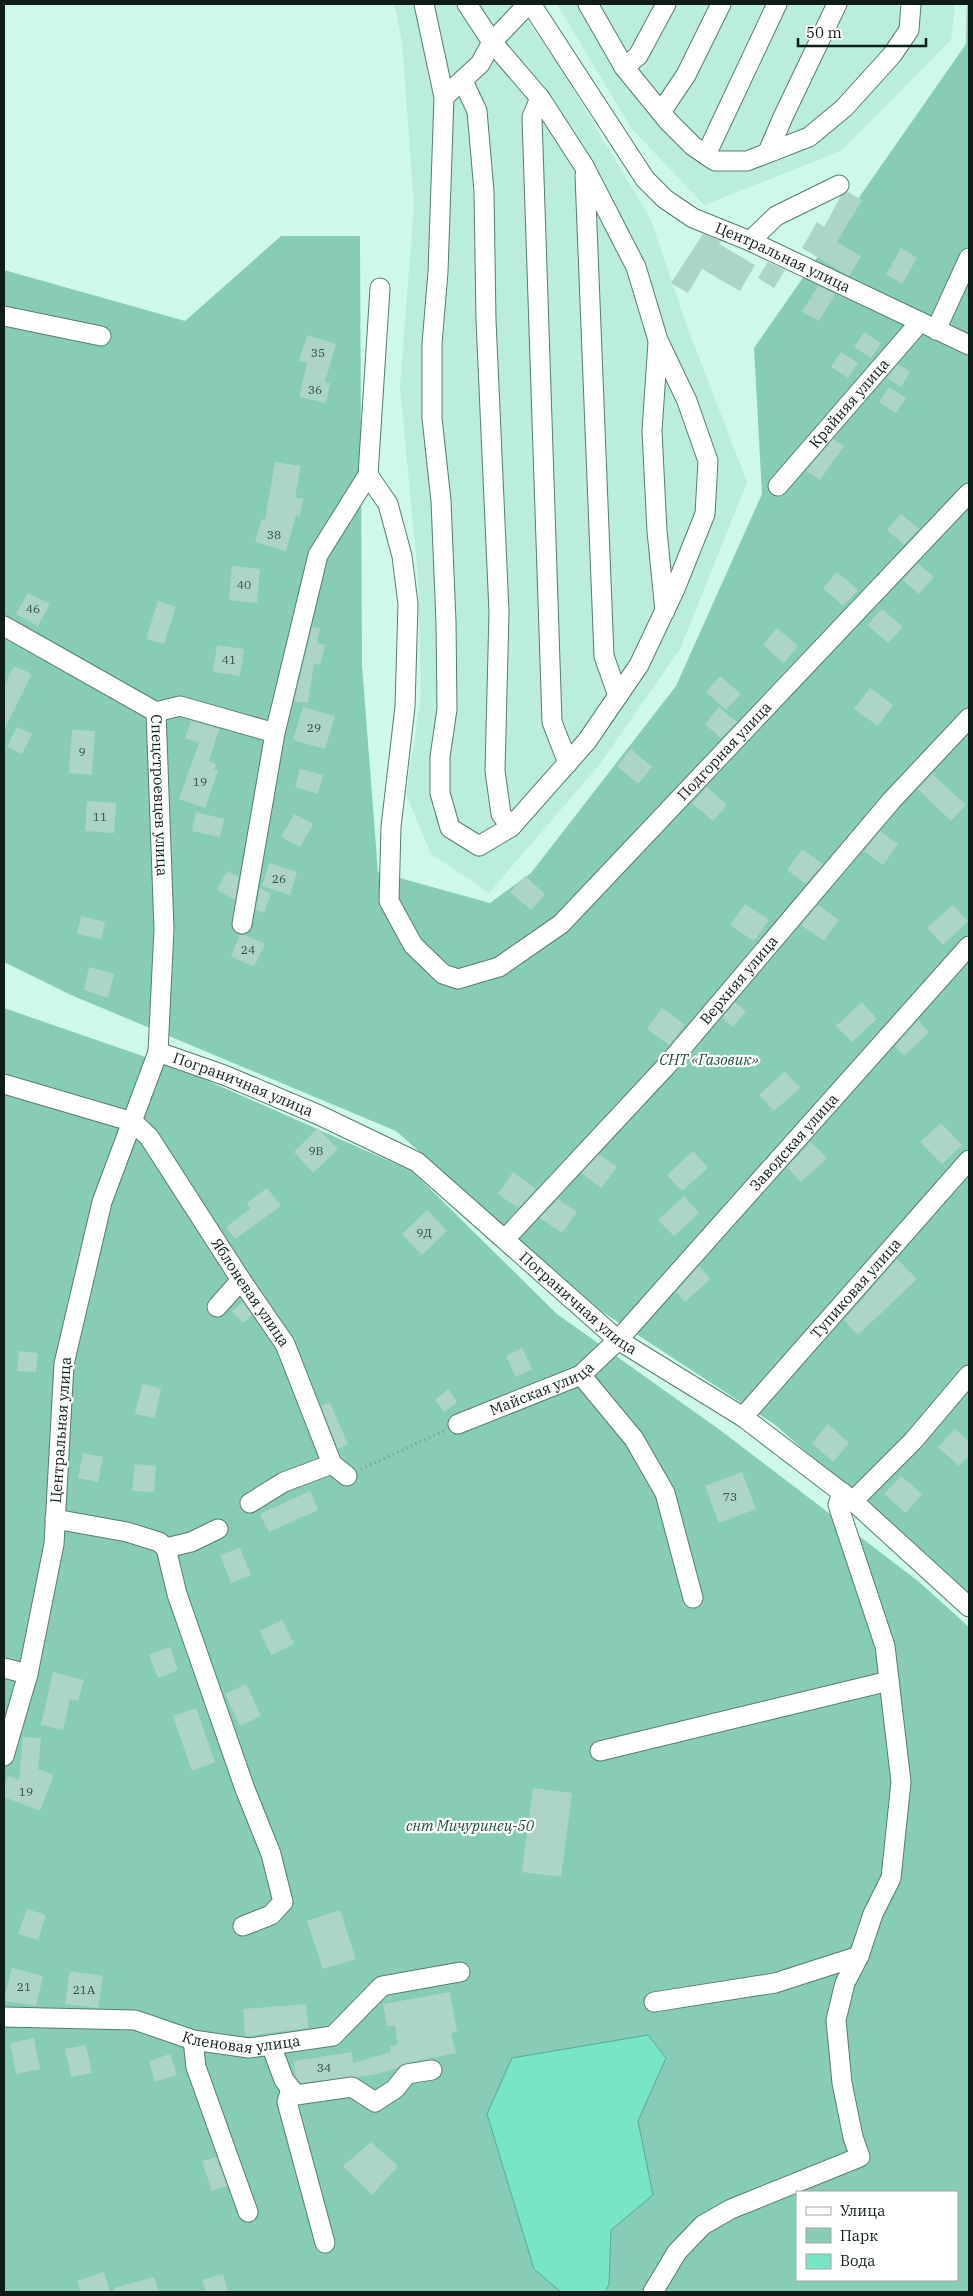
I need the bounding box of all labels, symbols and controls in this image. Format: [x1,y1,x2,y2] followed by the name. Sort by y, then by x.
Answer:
[798,15,926,47] scale bar
[806,23,842,42] text: 50 m
[712,218,854,296] street label: Центральная улица
[311,345,325,360] house number: 35
[805,354,893,452] street label: Крайняя улица
[308,382,322,397] house number: 36
[267,527,281,542] house number: 38
[237,577,251,592] house number: 40
[26,601,40,616] house number: 46
[222,652,236,667] house number: 41
[673,698,775,804] street label: Подгорная улица
[147,714,172,876] street label: Спецстроевцев улица
[307,720,321,735] house number: 29
[78,744,86,759] house number: 9
[193,774,207,789] house number: 19
[93,809,107,824] house number: 11
[272,871,286,886] house number: 26
[696,932,782,1028] street label: Верхняя улица
[241,942,255,957] house number: 24
[171,1048,316,1120] street label: Пограничная улица
[659,1050,759,1069] park label: СНТ «Газовик»
[745,1089,842,1195] street label: Заводская улица
[308,1143,324,1158] house number: 9В
[416,1225,432,1240] house number: 9Д
[207,1234,294,1350] street label: Яблоневая улица
[806,1234,905,1343] street label: Тупиковая улица
[516,1247,641,1358] street label: Пограничная улица
[46,1356,75,1504] street label: Центральная улица
[487,1358,598,1419] street label: Майская улица
[723,1489,737,1504] house number: 73
[19,1784,33,1799] house number: 19
[406,1816,535,1835] park label: снт Мичуринец-50
[17,1979,31,1994] house number: 21
[73,1982,96,1997] house number: 21А
[180,2027,301,2057] street label: Кленовая улица
[317,2060,331,2075] house number: 34
[796,2191,958,2281] legend
[840,2201,885,2220] text: Улица
[840,2226,878,2245] text: Парк
[840,2251,876,2270] text: Вода

